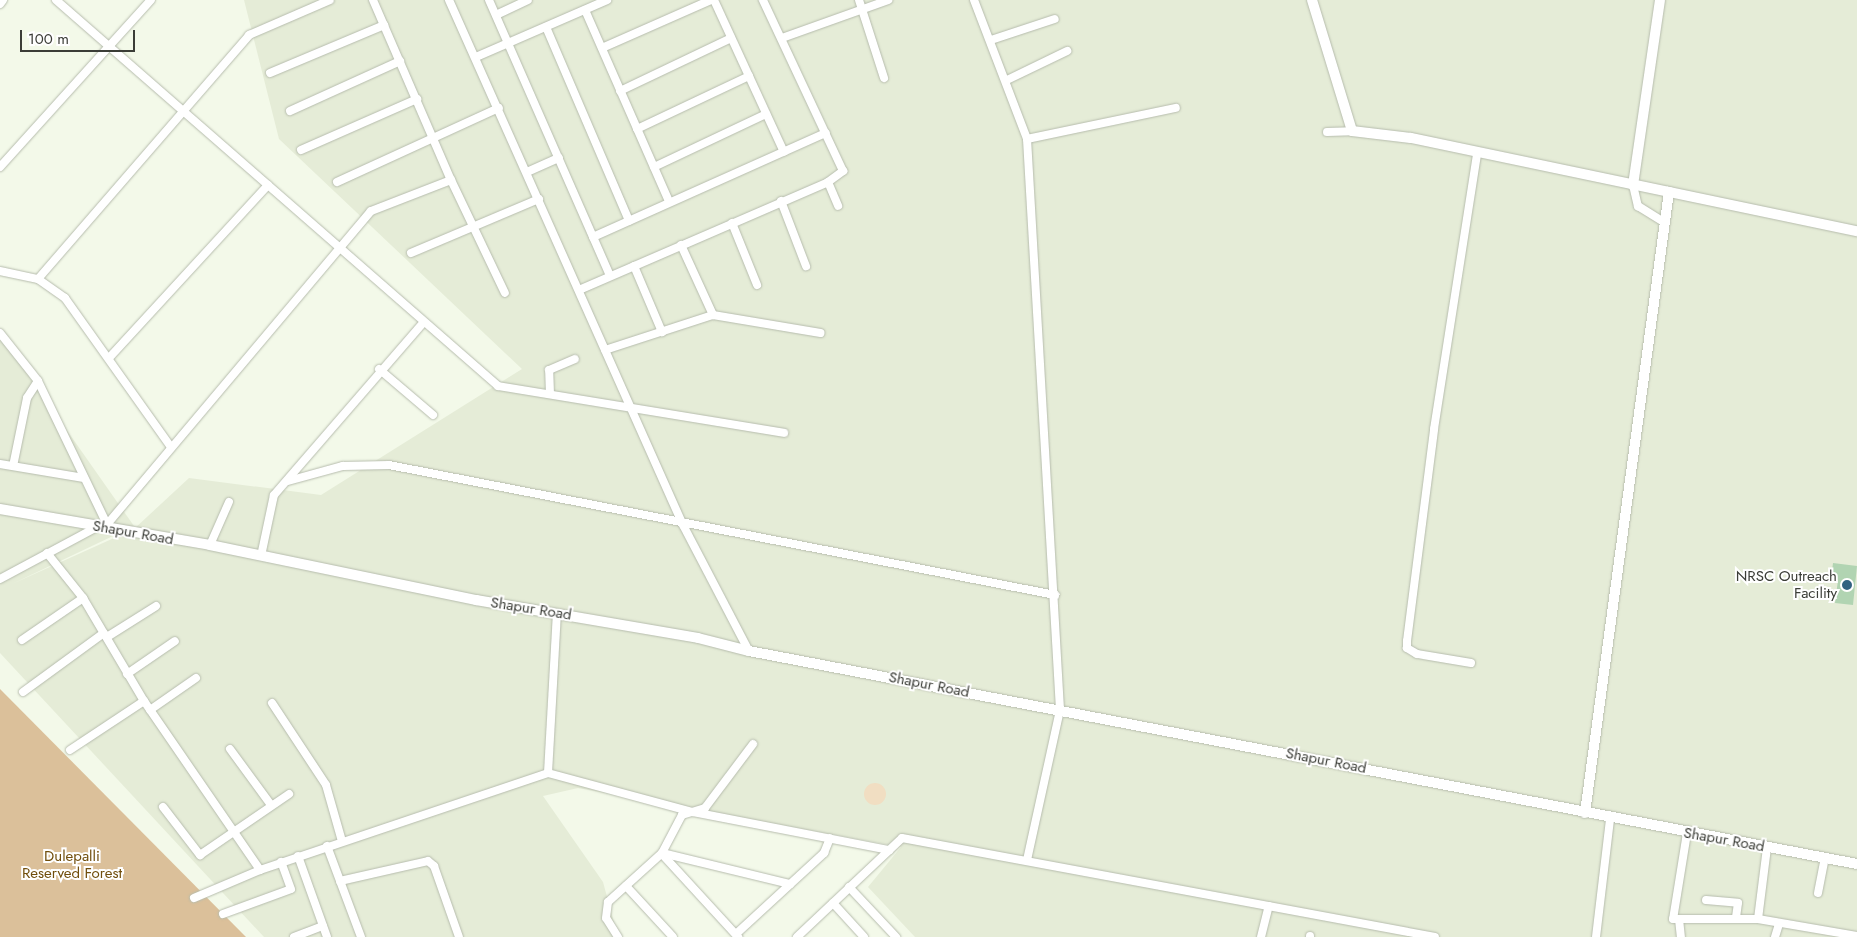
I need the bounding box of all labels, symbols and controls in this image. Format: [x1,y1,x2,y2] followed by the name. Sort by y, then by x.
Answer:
[22,20,138,52] scale bar
[28,28,69,50] text: 100 m
[91,517,175,549] street label: Shapur Road
[1736,567,1837,602] place label: NRSC Outreach Facility
[1841,579,1853,591] marker: NRSC Outreach Facility
[489,594,573,624] street label: Shapur Road
[887,668,971,702] street label: Shapur Road
[1284,744,1368,778] street label: Shapur Road
[1682,824,1766,856] street label: Shapur Road
[22,847,122,882] park label: Dulepalli Reserved Forest

